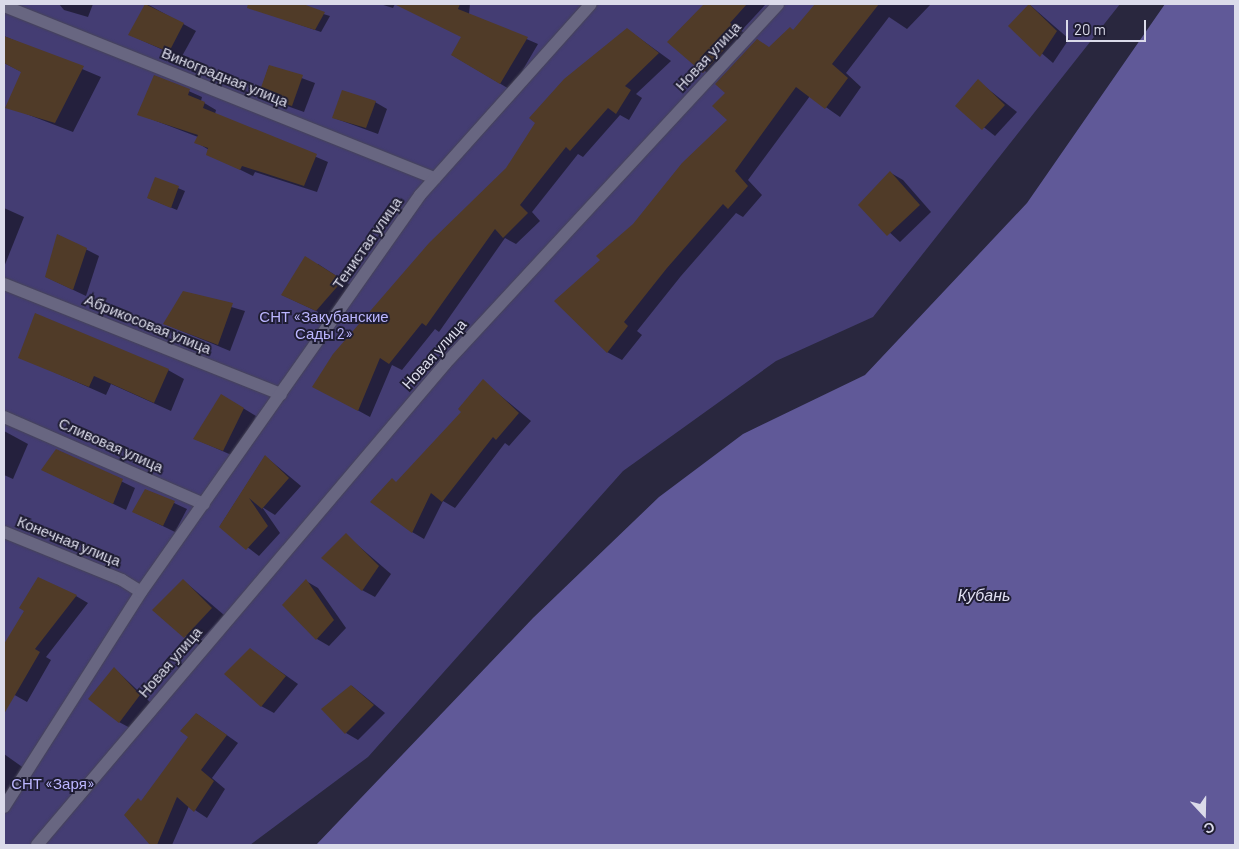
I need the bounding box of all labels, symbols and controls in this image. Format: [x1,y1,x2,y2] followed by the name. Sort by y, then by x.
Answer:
[1069,10,1149,42] scale bar
[672,18,744,94] street label: Новая улица
[1074,20,1106,38] text: 20 m
[159,43,291,111] street label: Виноградная улица
[329,194,405,292] street label: Тенистая улица
[82,290,214,358] street label: Абрикосовая улица
[259,307,389,342] park label: СНТ «Закубанские Сады 2»
[398,315,470,393] street label: Новая улица
[56,414,166,476] street label: Сливовая улица
[15,512,123,570] street label: Конечная улица
[958,585,1010,605] water label: Кубань
[134,623,206,701] street label: Новая улица
[11,775,95,793] park label: СНТ «Заря»
[1179,789,1229,839] north arrow
[1202,819,1217,838] text: С

